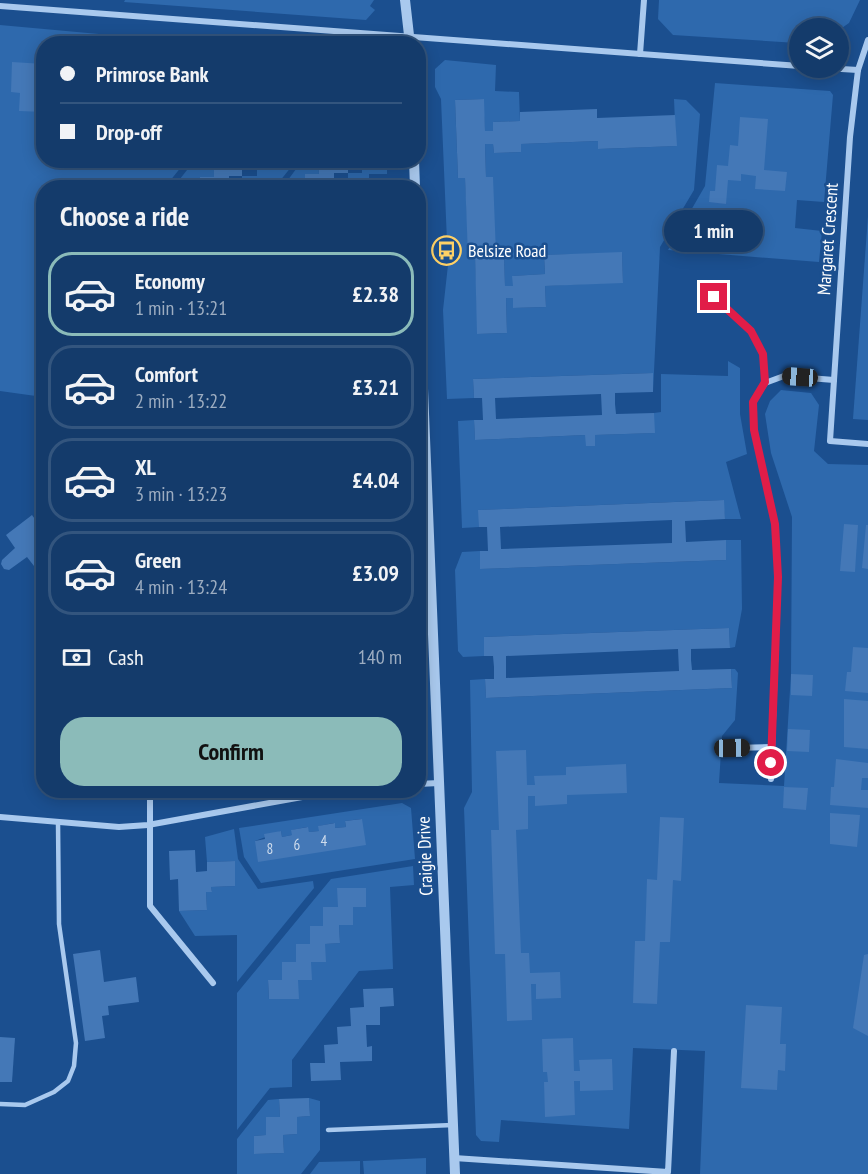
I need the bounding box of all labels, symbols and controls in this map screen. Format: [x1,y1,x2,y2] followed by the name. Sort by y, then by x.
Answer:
[789,18,849,78] map controls
[789,18,849,78] button: layers
[96,60,209,88] text: Primrose Bank
[96,118,162,146] text: Drop-off
[812,182,843,296] street label: Margaret Crescent
[60,199,189,233] text: Choose a ride
[664,210,764,252] callout: 1 min
[693,218,734,244] text: 1 min
[431,235,463,267] bus stop icon: Belsize Road
[468,239,546,262] place label: Belsize Road
[63,267,117,321] icon: car
[135,267,205,295] text: Economy
[352,280,399,308] text: £2.38
[700,283,727,310] route end
[135,295,227,321] text: 1 min · 13:21
[63,360,117,414] icon: car
[135,360,198,388] text: Comfort
[781,367,819,387] car
[352,373,399,401] text: £3.21
[135,388,227,414] text: 2 min · 13:22
[63,453,117,507] icon: car
[135,453,156,481] text: XL
[352,466,399,494] text: £4.04
[135,481,227,507] text: 3 min · 13:23
[63,546,117,600] icon: car
[135,546,181,574] text: Green
[352,559,399,587] text: £3.09
[135,574,227,600] text: 4 min · 13:24
[60,641,93,674] icon: cash
[108,643,144,671] text: Cash
[358,644,402,670] text: 140 m
[60,717,402,786] button: Confirm
[714,739,750,757] car
[757,749,784,776] route start
[412,816,437,896] street label: Craigie Drive
[321,831,328,850] house number: 4
[294,835,301,854] house number: 6
[267,839,273,858] house number: 8

